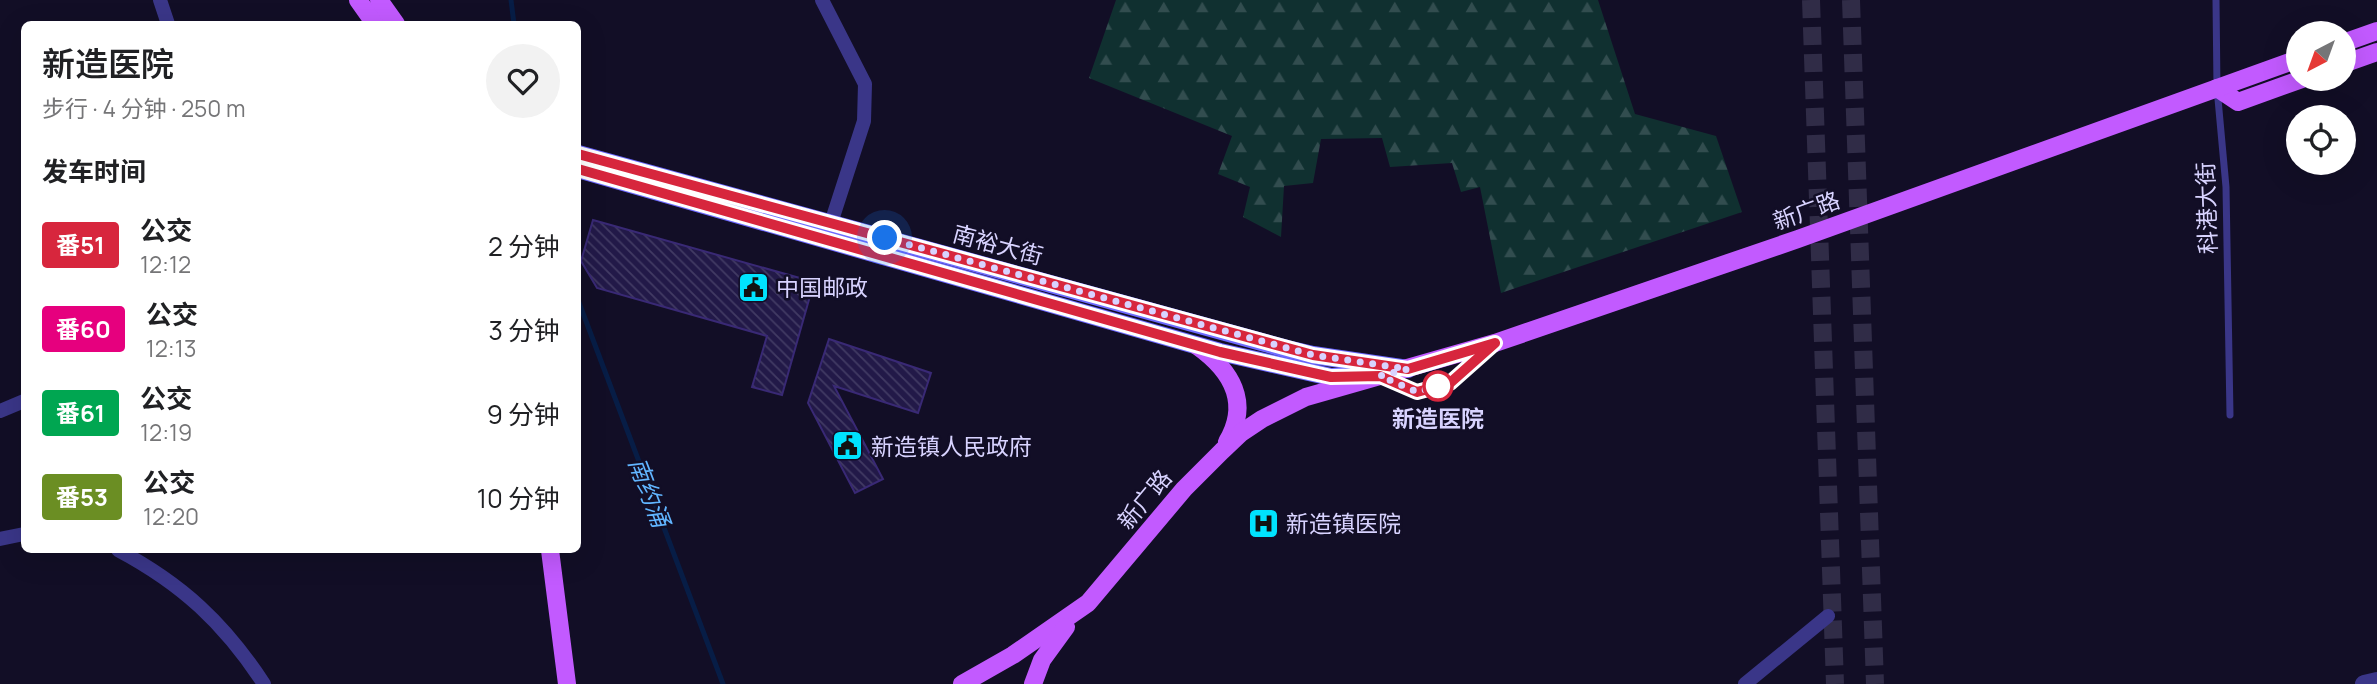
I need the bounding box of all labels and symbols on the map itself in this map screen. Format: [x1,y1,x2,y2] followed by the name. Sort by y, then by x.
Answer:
[2286,21,2356,91] north arrow
[2188,161,2224,255] street label: 科港大街
[1768,183,1844,237] street label: 新广路
[949,217,1047,271] street label: 南裕大街
[867,220,902,255] your location
[736,270,770,304] public building icon: 中国邮政
[776,271,868,303] place label: 中国邮政
[1423,371,1453,401] marker: 新造医院
[1392,402,1484,434] place label: 新造医院
[831,429,865,463] public building icon: 新造镇人民政府
[871,430,1032,462] place label: 新造镇人民政府
[622,452,679,534] water label: 南约涌
[1110,462,1178,536] street label: 新广路
[1246,506,1280,540] hospital icon: 新造镇医院
[1286,507,1401,539] place label: 新造镇医院

